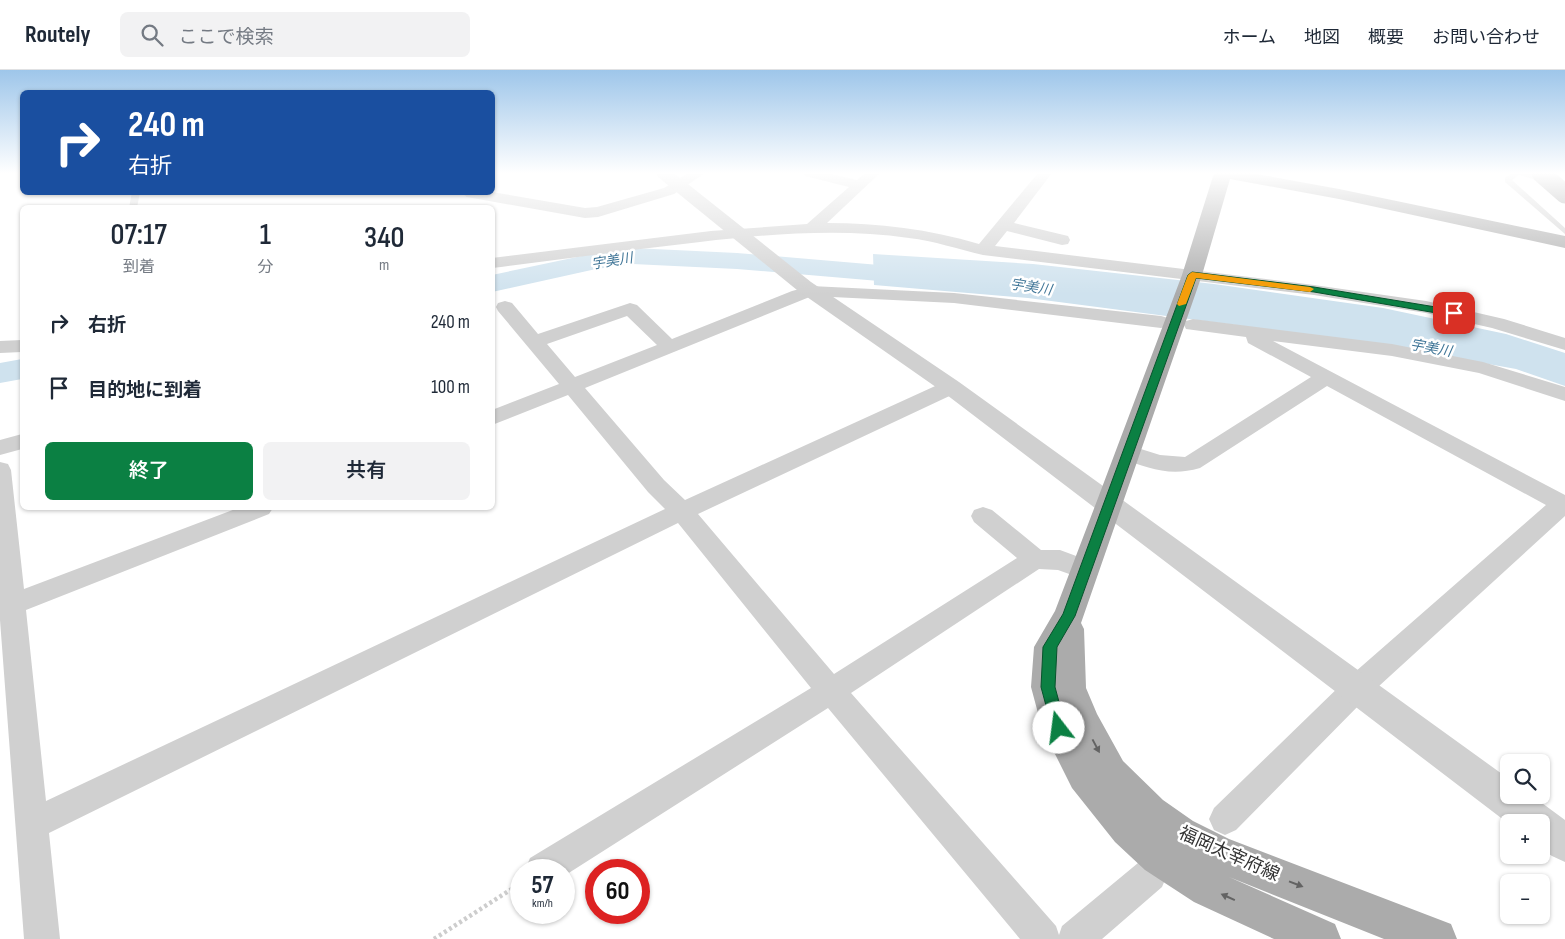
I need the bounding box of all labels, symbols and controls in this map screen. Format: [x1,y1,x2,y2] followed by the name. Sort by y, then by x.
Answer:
[120,12,470,57] search box
[25,20,90,49] text: Routely
[138,21,166,49] icon: search
[178,26,273,49] text: ここで検索
[1223,27,1276,48] text: ホーム
[1304,27,1340,48] text: 地図
[1368,27,1404,48] text: 概要
[1432,27,1540,48] text: お問い合わせ
[128,104,205,147] text: 240 m
[45,110,110,175] icon: right
[128,153,172,180] text: 右折
[111,217,167,253] text: 07:17
[260,217,271,253] text: 1
[364,220,404,256] text: 340
[590,249,636,273] water label: 宇美川
[379,256,389,275] text: m
[123,258,155,277] text: 到着
[257,258,273,277] text: 分
[1009,275,1055,299] water label: 宇美川
[1433,292,1475,334] pin
[1440,299,1468,327] icon: arrive
[45,309,73,337] icon: right
[431,311,470,334] text: 240 m
[88,314,126,337] text: 右折
[1409,336,1455,360] water label: 宇美川
[45,374,73,402] icon: arrive
[431,376,470,399] text: 100 m
[88,379,202,402] text: 目的地に到着
[45,442,253,500] button: 終了
[263,442,470,500] button: 共有
[1032,701,1084,753] position arrow
[1092,738,1100,753] one-way arrow
[1500,754,1550,924] map controls
[1500,754,1550,804] button: search
[1500,814,1550,864] button: +
[1175,822,1283,886] street label: 福岡太宰府線
[585,859,650,924] speed limit sign: 60
[532,870,553,901] text: 57
[1500,874,1550,924] button: −
[1289,880,1304,888] one-way arrow
[1221,893,1235,901] one-way arrow
[532,896,553,911] text: km/h

